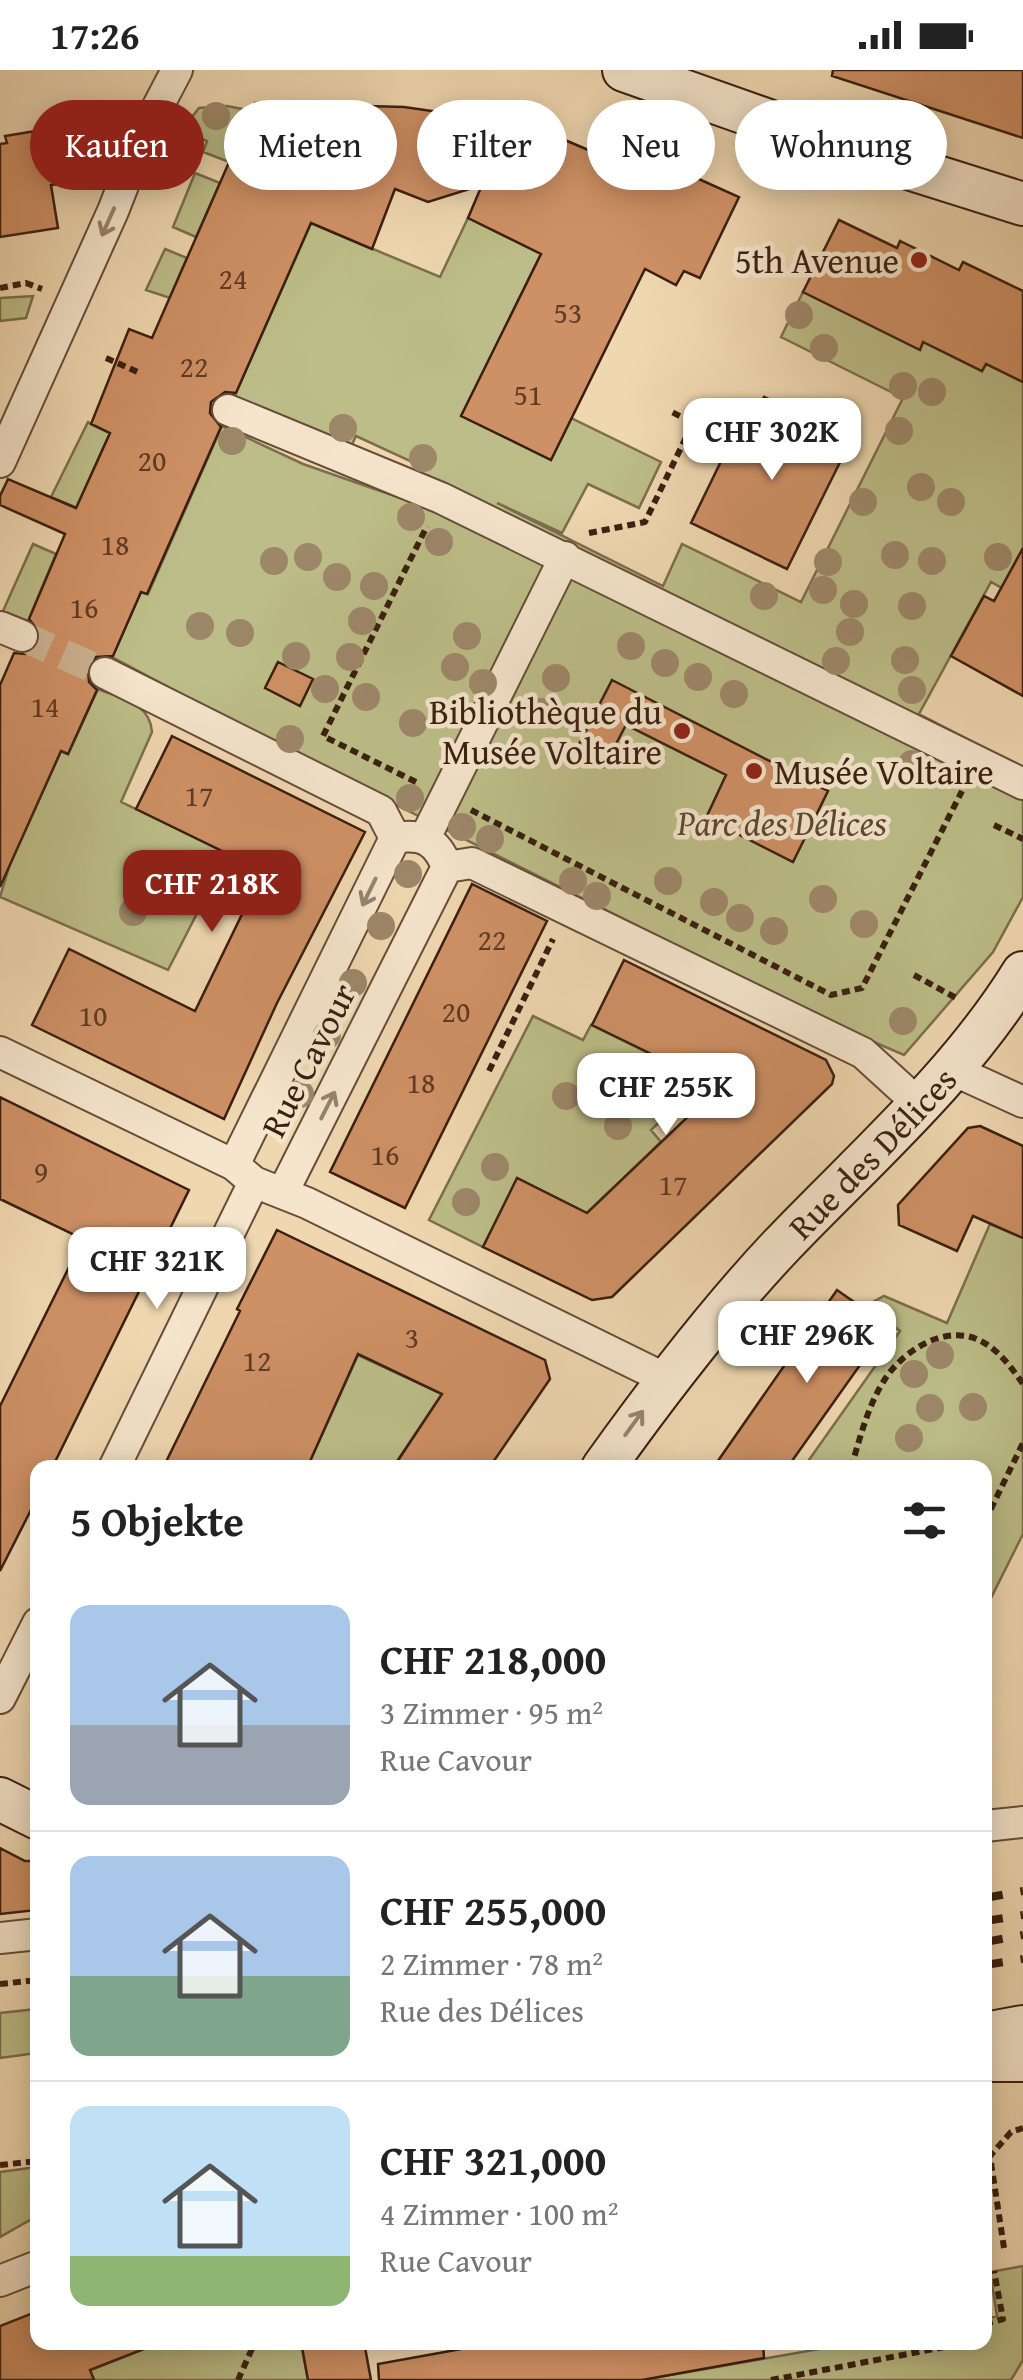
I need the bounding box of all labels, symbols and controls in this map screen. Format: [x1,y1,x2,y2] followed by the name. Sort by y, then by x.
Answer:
[50,7,140,63] text: 17:26
[30,100,204,190] chip: Kaufen
[224,100,397,190] chip: Mieten
[417,100,567,190] chip: Filter
[587,100,715,190] chip: Neu
[735,100,947,190] chip: Wohnung
[97,206,116,236] one-way arrow
[735,235,899,286] place label: 5th Avenue
[908,249,930,271] marker: 5th Avenue
[219,256,247,300] house number: 24
[554,290,582,334] house number: 53
[180,344,208,388] house number: 22
[514,372,542,416] house number: 51
[669,398,875,483] pin: CHF 302K
[705,407,839,454] text: CHF 302K
[138,438,166,482] house number: 20
[101,522,129,566] house number: 18
[70,585,98,629] house number: 16
[31,684,59,728] house number: 14
[429,686,662,777] place label: Bibliothèque du Musée Voltaire
[671,720,693,742] marker: Bibliothèque du Musée Voltaire
[774,746,994,797] place label: Musée Voltaire
[743,760,765,782] marker: Musée Voltaire
[185,773,213,817] house number: 17
[676,797,887,848] park label: Parc des Délices
[109,850,315,935] pin: CHF 218K
[145,859,279,906] text: CHF 218K
[358,876,377,906] one-way arrow
[478,917,506,961] house number: 22
[248,974,368,1146] street label: Rue Cavour
[442,989,470,1033] house number: 20
[79,993,107,1037] house number: 10
[563,1053,769,1138] pin: CHF 255K
[776,1055,968,1250] street label: Rue des Délices
[407,1060,435,1104] house number: 18
[599,1062,733,1109] text: CHF 255K
[319,1090,338,1120] one-way arrow
[371,1132,399,1176] house number: 16
[34,1149,48,1193] house number: 9
[659,1162,687,1206] house number: 17
[54,1227,260,1312] pin: CHF 321K
[90,1236,224,1283] text: CHF 321K
[704,1301,910,1386] pin: CHF 296K
[740,1310,874,1357] text: CHF 296K
[405,1315,419,1359] house number: 3
[243,1338,271,1382] house number: 12
[624,1410,645,1438] one-way arrow
[70,1490,244,1551] text: 5 Objekte
[897,1493,952,1548] icon: filters
[380,1628,606,1689] text: CHF 218,000
[150,1645,270,1765] icon: home
[380,1689,603,1736] text: 3 Zimmer · 95 m²
[380,1736,532,1783] text: Rue Cavour
[380,1879,606,1940] text: CHF 255,000
[150,1896,270,2016] icon: home
[380,1940,603,1987] text: 2 Zimmer · 78 m²
[380,1987,584,2034] text: Rue des Délices
[380,2129,606,2190] text: CHF 321,000
[150,2146,270,2266] icon: home
[380,2190,618,2237] text: 4 Zimmer · 100 m²
[380,2237,532,2284] text: Rue Cavour

